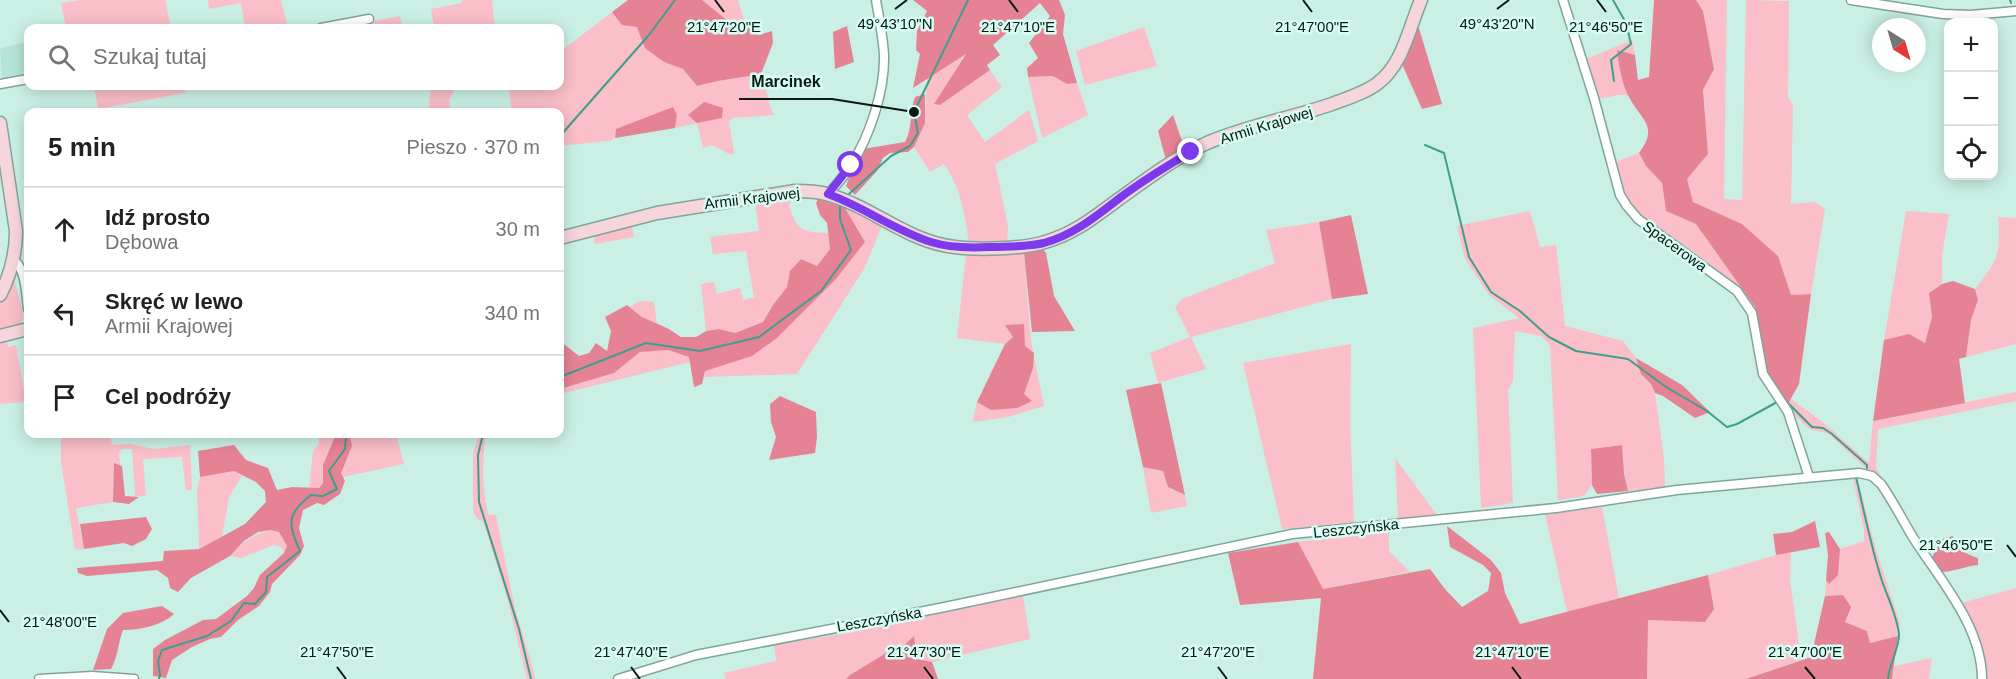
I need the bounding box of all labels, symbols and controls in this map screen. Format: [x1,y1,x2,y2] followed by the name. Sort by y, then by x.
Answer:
[857,15,933,32] text: 49°43'10"N
[1459,15,1535,32] text: 49°43'20"N
[687,18,761,35] text: 21°47'20"E
[981,18,1055,35] text: 21°47'10"E
[1275,18,1349,35] text: 21°47'00"E
[1569,18,1643,35] text: 21°46'50"E
[1872,18,1926,72] north arrow
[1944,18,1998,180] map controls
[1944,18,1998,72] button: +
[24,24,564,90] search box
[45,41,78,74] icon: search
[93,44,207,69] text: Szukaj tutaj
[739,65,832,99] callout: Marcinek
[1944,72,1998,126] button: −
[751,73,821,90] text: Marcinek
[1218,103,1314,147] street label: Armii Krajowej
[1944,126,1998,180] button: locate
[48,132,116,162] text: 5 min
[407,136,540,158] text: Pieszo · 370 m
[1177,138,1203,164] route end
[837,151,863,177] route start
[703,184,801,212] street label: Armii Krajowej
[105,205,210,230] text: Idź prosto
[48,213,81,246] icon: ahead
[1640,217,1711,275] street label: Spacerowa
[496,218,540,240] text: 30 m
[105,231,178,253] text: Dębowa
[105,289,243,314] text: Skręć w lewo
[48,297,81,330] icon: left
[484,302,540,324] text: 340 m
[105,315,233,337] text: Armii Krajowej
[48,381,81,414] icon: arrive
[105,384,231,409] text: Cel podróży
[1312,515,1400,541] street label: Leszczyńska
[1919,536,1993,553] text: 21°46'50"E
[835,603,923,635] street label: Leszczyńska
[23,613,97,630] text: 21°48'00"E
[300,643,374,660] text: 21°47'50"E
[594,643,668,660] text: 21°47'40"E
[887,643,961,660] text: 21°47'30"E
[1181,643,1255,660] text: 21°47'20"E
[1475,643,1549,660] text: 21°47'10"E
[1768,643,1842,660] text: 21°47'00"E

